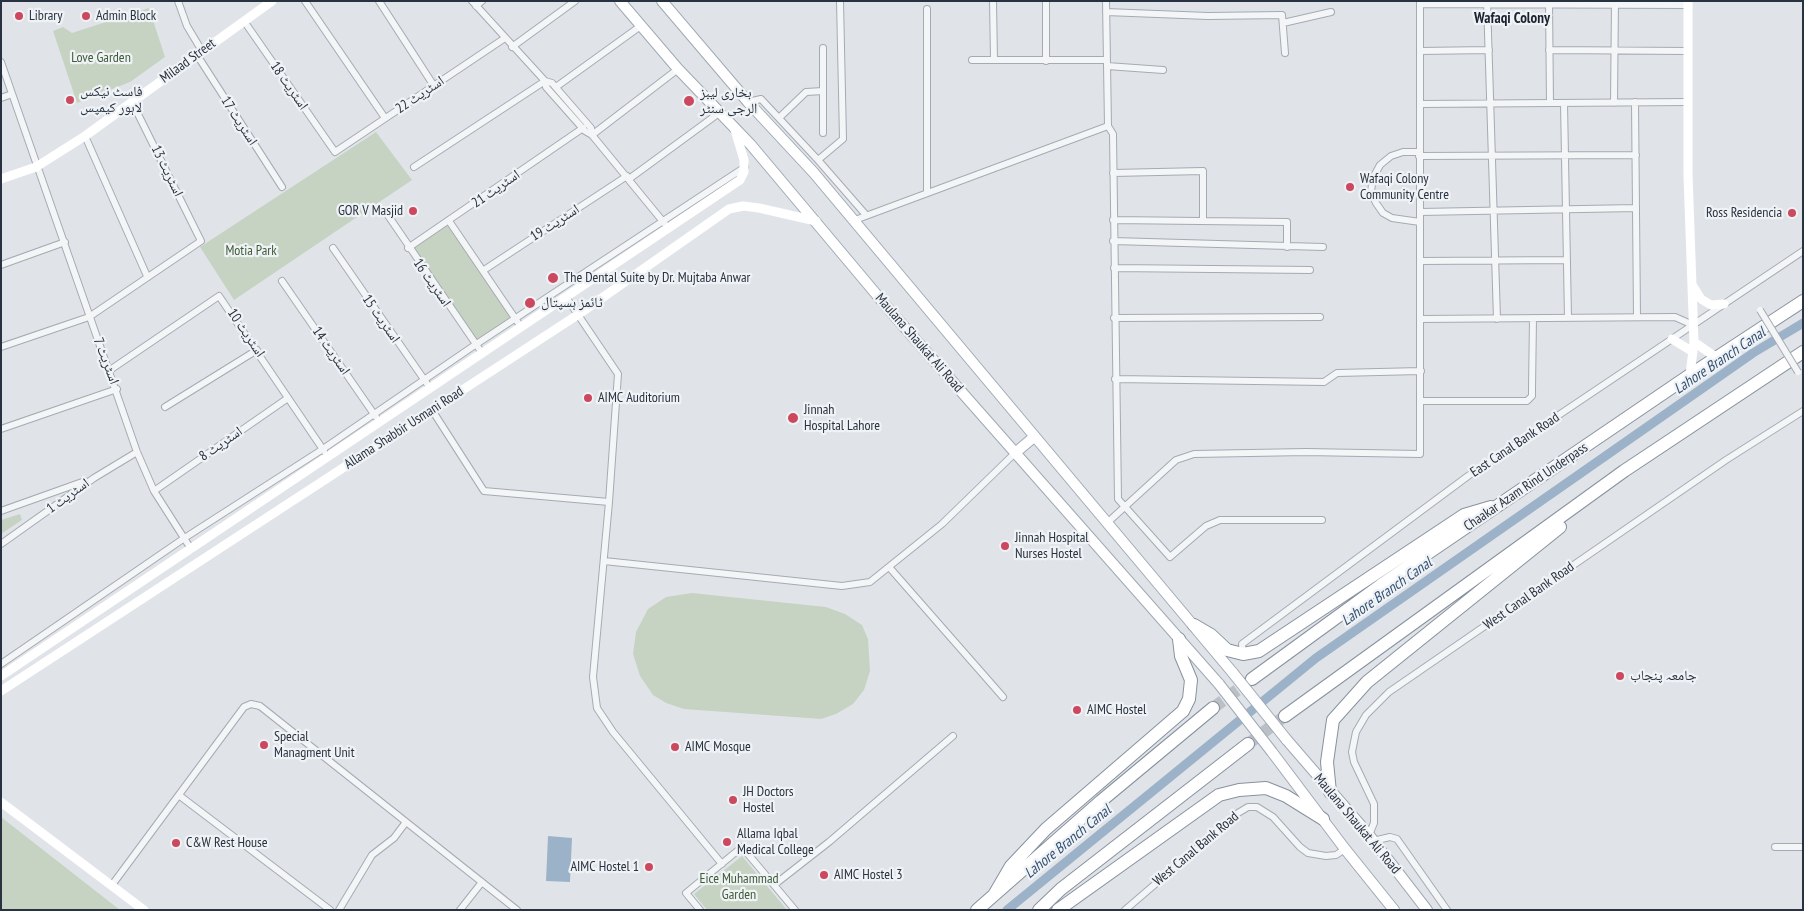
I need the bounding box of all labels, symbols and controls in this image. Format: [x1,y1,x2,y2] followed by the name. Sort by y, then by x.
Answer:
[29,8,62,24] place label: Library
[96,8,156,24] place label: Admin Block
[13,10,25,22] marker: Library
[80,10,92,22] marker: Admin Block
[1474,10,1550,28] district label: Wafaqi Colony
[157,35,219,87] street label: Milaad Street
[71,50,131,66] park label: Love Garden
[266,59,312,113] street label: اسٹریٹ 18
[392,73,448,117] street label: اسٹریٹ 22
[80,84,143,116] place label: فاسٹ نیکس لاہور کیمپس
[700,85,757,118] place label: بخاری لیبز الرجی سنٹر
[217,93,261,149] street label: اسٹریٹ 17
[64,94,76,106] marker: فاسٹ نیکس لاہور کیمپس
[682,94,696,108] marker: بخاری لیبز الرجی سنٹر
[147,143,187,199] street label: اسٹریٹ 13
[469,166,523,212] street label: اسٹریٹ 21
[1360,171,1449,203] place label: Wafaqi Colony Community Centre
[1344,181,1356,193] marker: Wafaqi Colony Community Centre
[527,201,583,245] street label: اسٹریٹ 19
[338,203,403,219] place label: GOR V Masjid
[407,205,419,217] marker: GOR V Masjid
[1706,205,1782,221] place label: Ross Residencia
[1786,207,1798,219] marker: Ross Residencia
[225,243,277,259] park label: Motia Park
[409,256,455,310] street label: اسٹریٹ 16
[564,270,750,286] place label: The Dental Suite by Dr. Mujtaba Anwar
[546,271,560,285] marker: The Dental Suite by Dr. Mujtaba Anwar
[871,290,967,396] street label: Maulana Shaukat Ali Road
[358,292,404,346] street label: اسٹریٹ 15
[541,295,603,311] place label: ٹائمز ہسپتال
[523,296,537,310] marker: ٹائمز ہسپتال
[224,305,268,361] street label: اسٹریٹ 10
[308,324,354,378] street label: اسٹریٹ 14
[1671,324,1769,398] water label: Lahore Branch Canal
[89,335,123,387] street label: اسٹریٹ 7
[341,383,467,473] street label: Allama Shabbir Usmani Road
[598,390,680,406] place label: AIMC Auditorium
[582,392,594,404] marker: AIMC Auditorium
[804,402,880,434] place label: Jinnah Hospital Lahore
[1467,409,1563,481] street label: East Canal Bank Road
[786,411,800,425] marker: Jinnah Hospital Lahore
[196,423,246,465] street label: اسٹریٹ 8
[1461,439,1591,535] street label: Chaakar Azam Rind Underpass
[43,475,93,517] street label: اسٹریٹ 1
[1015,530,1089,562] place label: Jinnah Hospital Nurses Hostel
[999,540,1011,552] marker: Jinnah Hospital Nurses Hostel
[1338,554,1436,630] water label: Lahore Branch Canal
[1480,559,1578,633] street label: West Canal Bank Road
[1630,668,1697,684] place label: جامعہ پنجاب
[1614,670,1626,682] marker: جامعہ پنجاب
[1087,702,1146,718] place label: AIMC Hostel
[1071,704,1083,716] marker: AIMC Hostel
[274,729,354,762] place label: Special Managment Unit
[258,739,270,751] marker: Special Managment Unit
[685,739,751,755] place label: AIMC Mosque
[669,741,681,753] marker: AIMC Mosque
[1310,770,1404,878] street label: Maulana Shaukat Ali Road
[743,784,794,816] place label: JH Doctors Hostel
[727,794,739,806] marker: JH Doctors Hostel
[1021,802,1115,882] water label: Lahore Branch Canal
[1150,808,1242,890] street label: West Canal Bank Road
[737,826,814,859] place label: Allama Iqbal Medical College
[186,835,268,851] place label: C&W Rest House
[721,836,733,848] marker: Allama Iqbal Medical College
[170,837,182,849] marker: C&W Rest House
[570,859,639,875] place label: AIMC Hostel 1
[643,861,655,873] marker: AIMC Hostel 1
[834,867,903,883] place label: AIMC Hostel 3
[818,869,830,881] marker: AIMC Hostel 3
[699,871,779,904] park label: Eice Muhammad Garden

